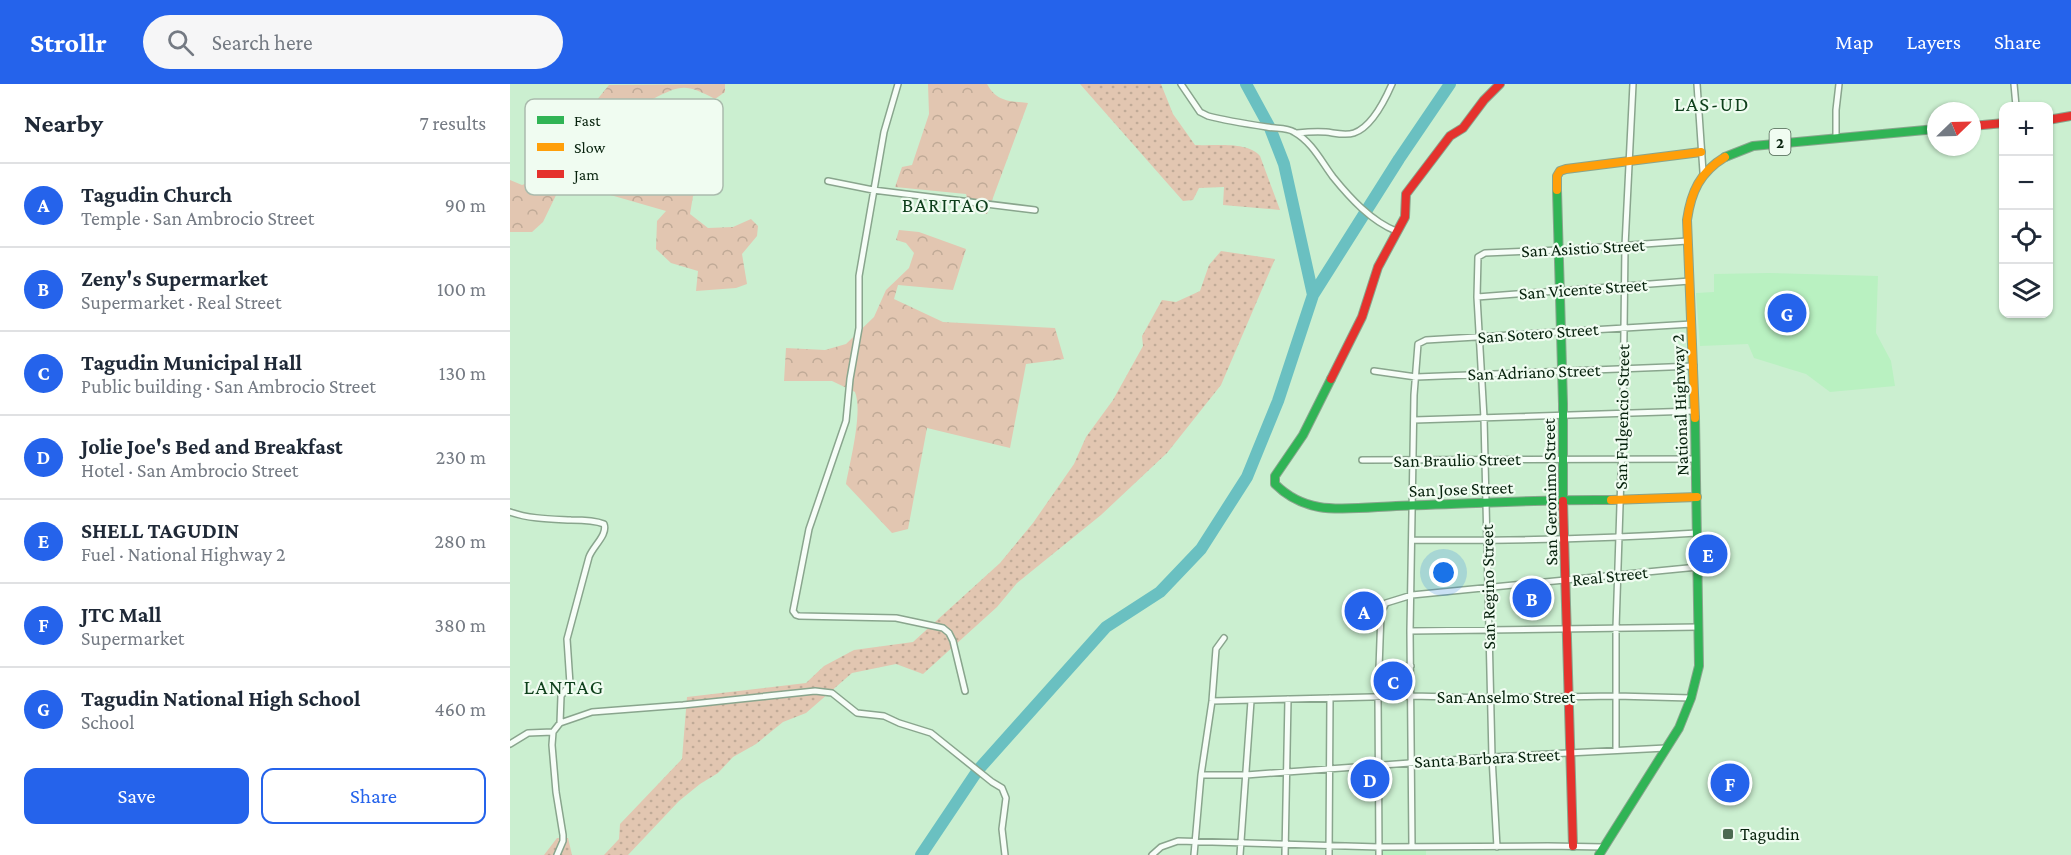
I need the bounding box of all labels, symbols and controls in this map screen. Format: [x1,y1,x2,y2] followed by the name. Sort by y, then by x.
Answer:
[143,15,563,69] search box
[164,26,197,59] icon: search
[30,27,107,58] text: Strollr
[212,30,313,55] text: Search here
[1835,30,1874,54] text: Map
[1907,30,1961,54] text: Layers
[1994,30,2041,54] text: Share
[1674,92,1750,116] district label: LAS-UD
[525,99,723,195] legend
[1927,102,1981,156] north arrow
[1999,102,2053,318] map controls
[1999,102,2053,156] button: +
[24,109,103,138] text: Nearby
[420,112,486,134] text: 7 results
[574,112,601,129] text: Fast
[1770,129,1790,155] road number: 2
[574,139,606,156] text: Slow
[1999,156,2053,210] button: −
[572,166,599,184] text: Jam
[81,182,232,207] text: Tagudin Church
[902,193,990,217] district label: BARITAO
[38,194,49,216] text: A
[445,194,486,216] text: 90 m
[81,207,314,229] text: Temple · San Ambrocio Street
[1999,210,2053,264] button: locate
[1521,235,1646,261] street label: San Asistio Street
[1999,264,2053,318] button: layers
[81,266,268,291] text: Zeny's Supermarket
[1518,274,1649,303] street label: San Vicente Street
[38,278,49,300] text: B
[437,278,486,300] text: 100 m
[1768,290,1806,336] pin: G
[81,291,282,313] text: Supermarket · Real Street
[1477,319,1600,347] street label: San Sotero Street
[1668,334,1692,476] street label: National Highway 2
[1611,343,1633,490] street label: San Fulgencio Street
[81,350,302,375] text: Tagudin Municipal Hall
[1467,360,1602,384] street label: San Adriano Street
[37,362,50,384] text: C
[439,362,486,384] text: 130 m
[81,375,376,397] text: Public building · San Ambrocio Street
[1539,417,1561,566] street label: San Geronimo Street
[81,434,343,459] text: Jolie Joe's Bed and Breakfast
[37,446,50,468] text: D
[436,446,486,468] text: 230 m
[1393,449,1522,471] street label: San Braulio Street
[81,459,298,481] text: Hotel · San Ambrocio Street
[1408,477,1515,501] street label: San Jose Street
[81,518,239,543] text: SHELL TAGUDIN
[1477,523,1499,650] street label: San Regino Street
[38,530,49,552] text: E
[435,530,486,552] text: 280 m
[1688,532,1728,576] pin: E
[81,543,286,565] text: Fuel · National Highway 2
[1429,558,1458,587] your location
[1571,562,1650,590] street label: Real Street
[1512,576,1552,620] pin: B
[1344,588,1384,634] pin: A
[81,602,161,627] text: JTC Mall
[38,614,49,636] text: F
[435,614,486,636] text: 380 m
[81,627,184,649] text: Supermarket
[1374,658,1412,704] pin: C
[523,675,605,699] district label: LANTAG
[81,686,360,711] text: Tagudin National High School
[1437,687,1576,707] street label: San Anselmo Street
[37,698,50,720] text: G
[434,698,486,720] text: 460 m
[81,711,134,733] text: School
[1414,744,1561,772] street label: Santa Barbara Street
[1350,756,1390,802] pin: D
[1710,760,1750,806] pin: F
[24,768,249,824] button: Save
[261,768,486,824] button: Share
[1740,824,1800,844] place label: Tagudin
[1721,827,1735,841] marker: Tagudin

